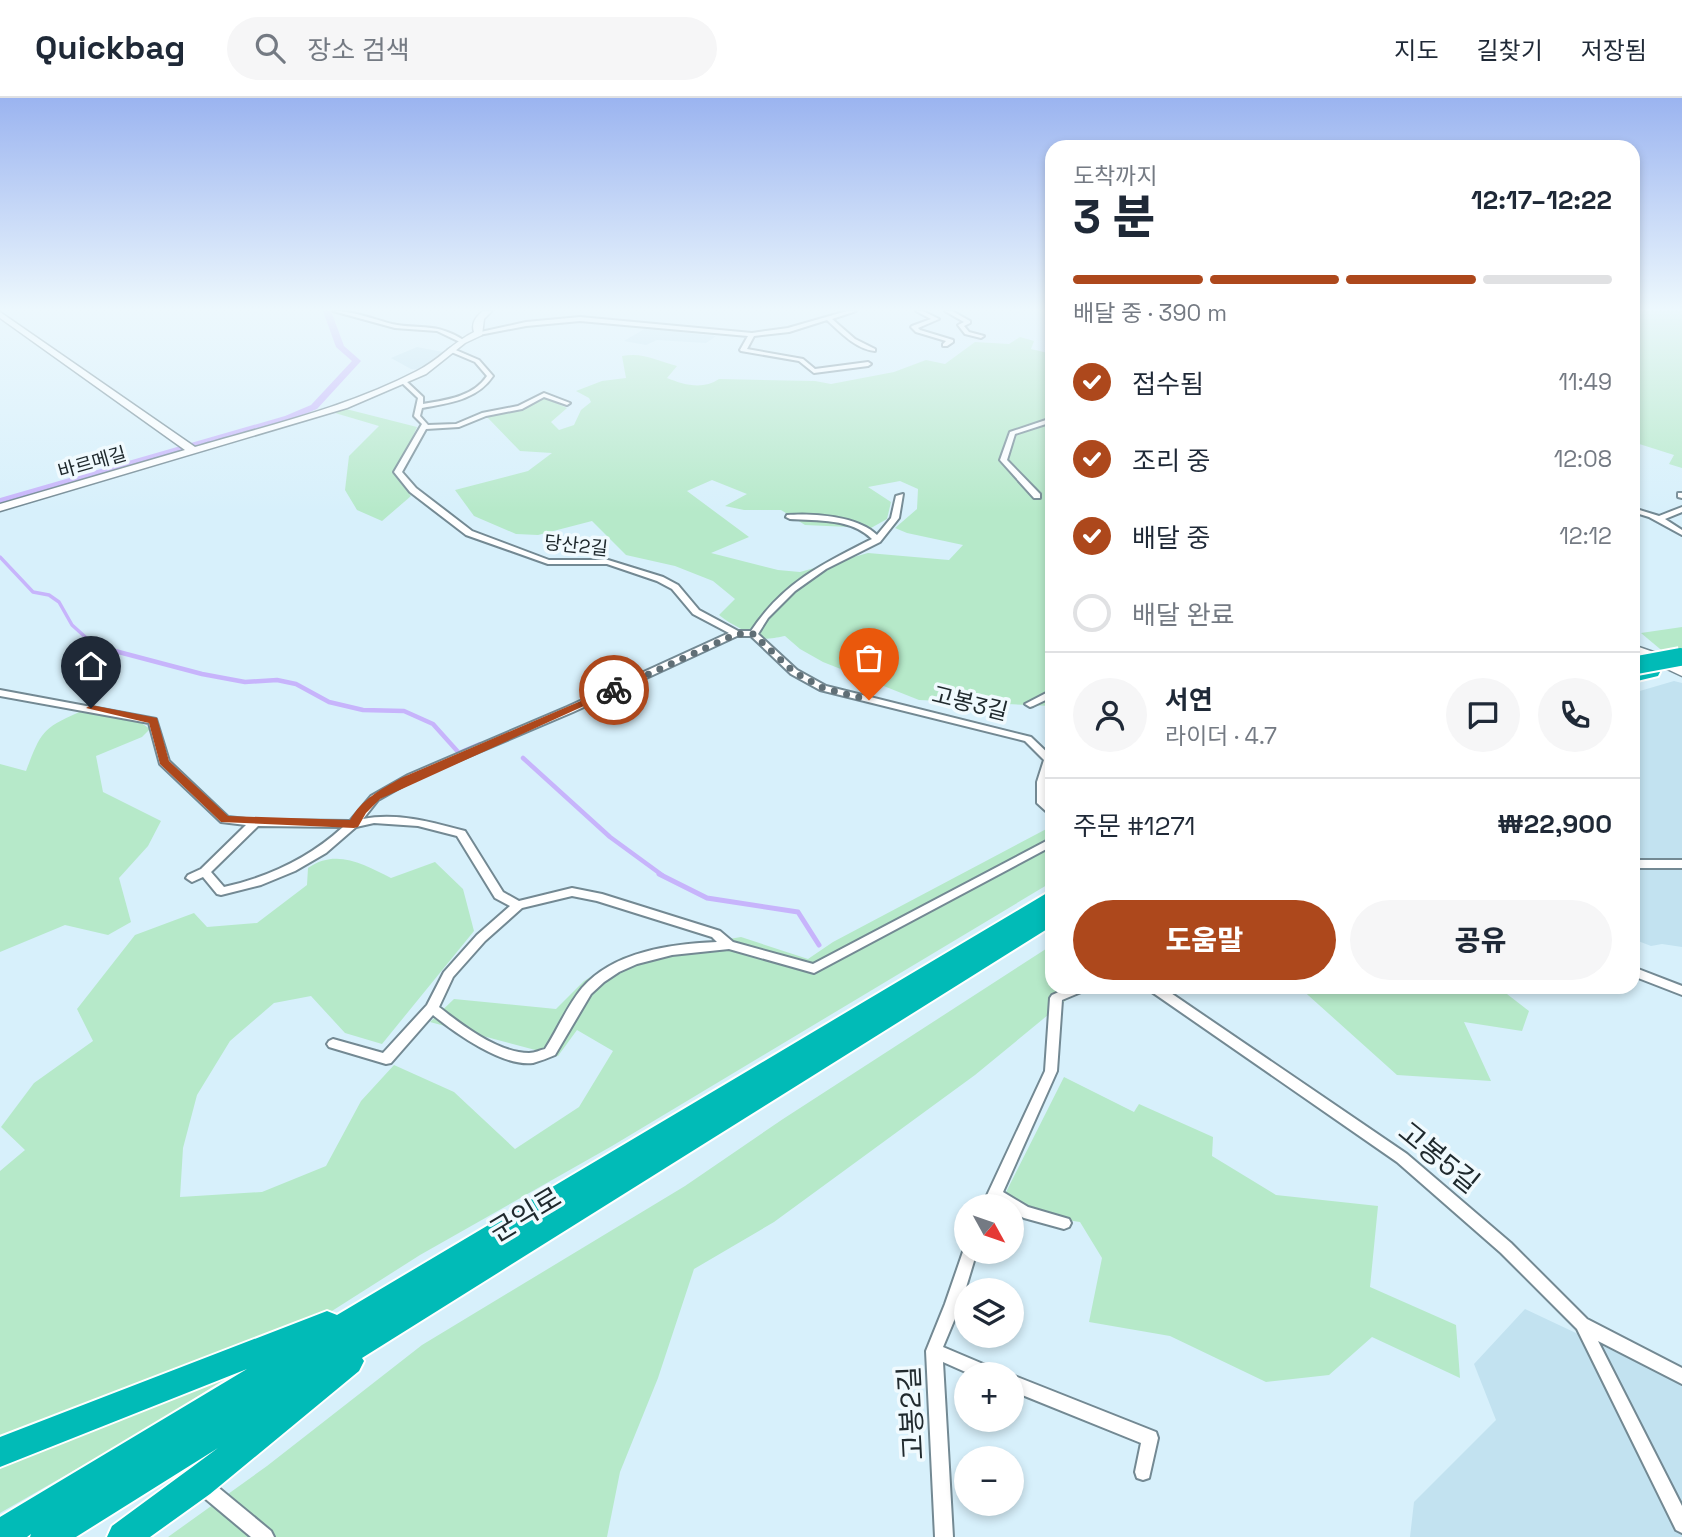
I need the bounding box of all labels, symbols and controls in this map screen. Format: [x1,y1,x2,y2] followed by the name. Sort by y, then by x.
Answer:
[227,17,717,80] search box
[35,27,185,69] text: Quickbag
[251,29,289,67] icon: search
[307,33,410,67] text: 장소 검색
[1394,35,1439,66] text: 지도
[1477,35,1543,66] text: 길찾기
[1581,35,1647,66] text: 저장됨
[1073,161,1158,191] text: 도착까지
[1471,183,1612,217] text: 12:17–12:22
[1073,188,1155,246] text: 3 분
[1073,298,1227,328] text: 배달 중 · 390 m
[1073,363,1111,401] icon: check
[1132,367,1204,401] text: 접수됨
[1559,367,1612,397] text: 11:49
[1073,440,1111,478] icon: check
[55,441,129,484] street label: 바르메길
[1132,444,1210,478] text: 조리 중
[1554,444,1612,474] text: 12:08
[1073,517,1111,555] icon: check
[1132,521,1210,555] text: 배달 중
[1559,521,1612,551] text: 12:12
[543,530,609,561] street label: 당산2길
[1132,598,1234,632] text: 배달 완료
[839,628,899,700] pin
[61,636,121,708] pin
[850,639,888,677] icon: bag
[72,647,110,685] icon: home
[579,655,649,725] courier
[595,671,633,709] icon: bike
[1073,678,1147,752] button: person
[1446,678,1520,752] button: chat
[1538,678,1612,752] button: phone
[929,679,1011,727] street label: 고봉3길
[1165,683,1213,717] text: 서연
[1165,721,1277,751] text: 라이더 · 4.7
[1497,807,1612,841] text: ₩22,900
[1073,809,1195,843] text: 주문 #1271
[1073,900,1336,980] button: 도움말
[1350,900,1612,980] button: 공유
[1391,1113,1487,1201] street label: 고봉5길
[483,1179,567,1249] street label: 군익로
[954,1194,1024,1264] north arrow
[954,1194,1024,1516] map controls
[954,1278,1024,1348] button: layers
[954,1362,1024,1432] button: +
[891,1365,931,1461] street label: 고봉2길
[954,1446,1024,1516] button: −

